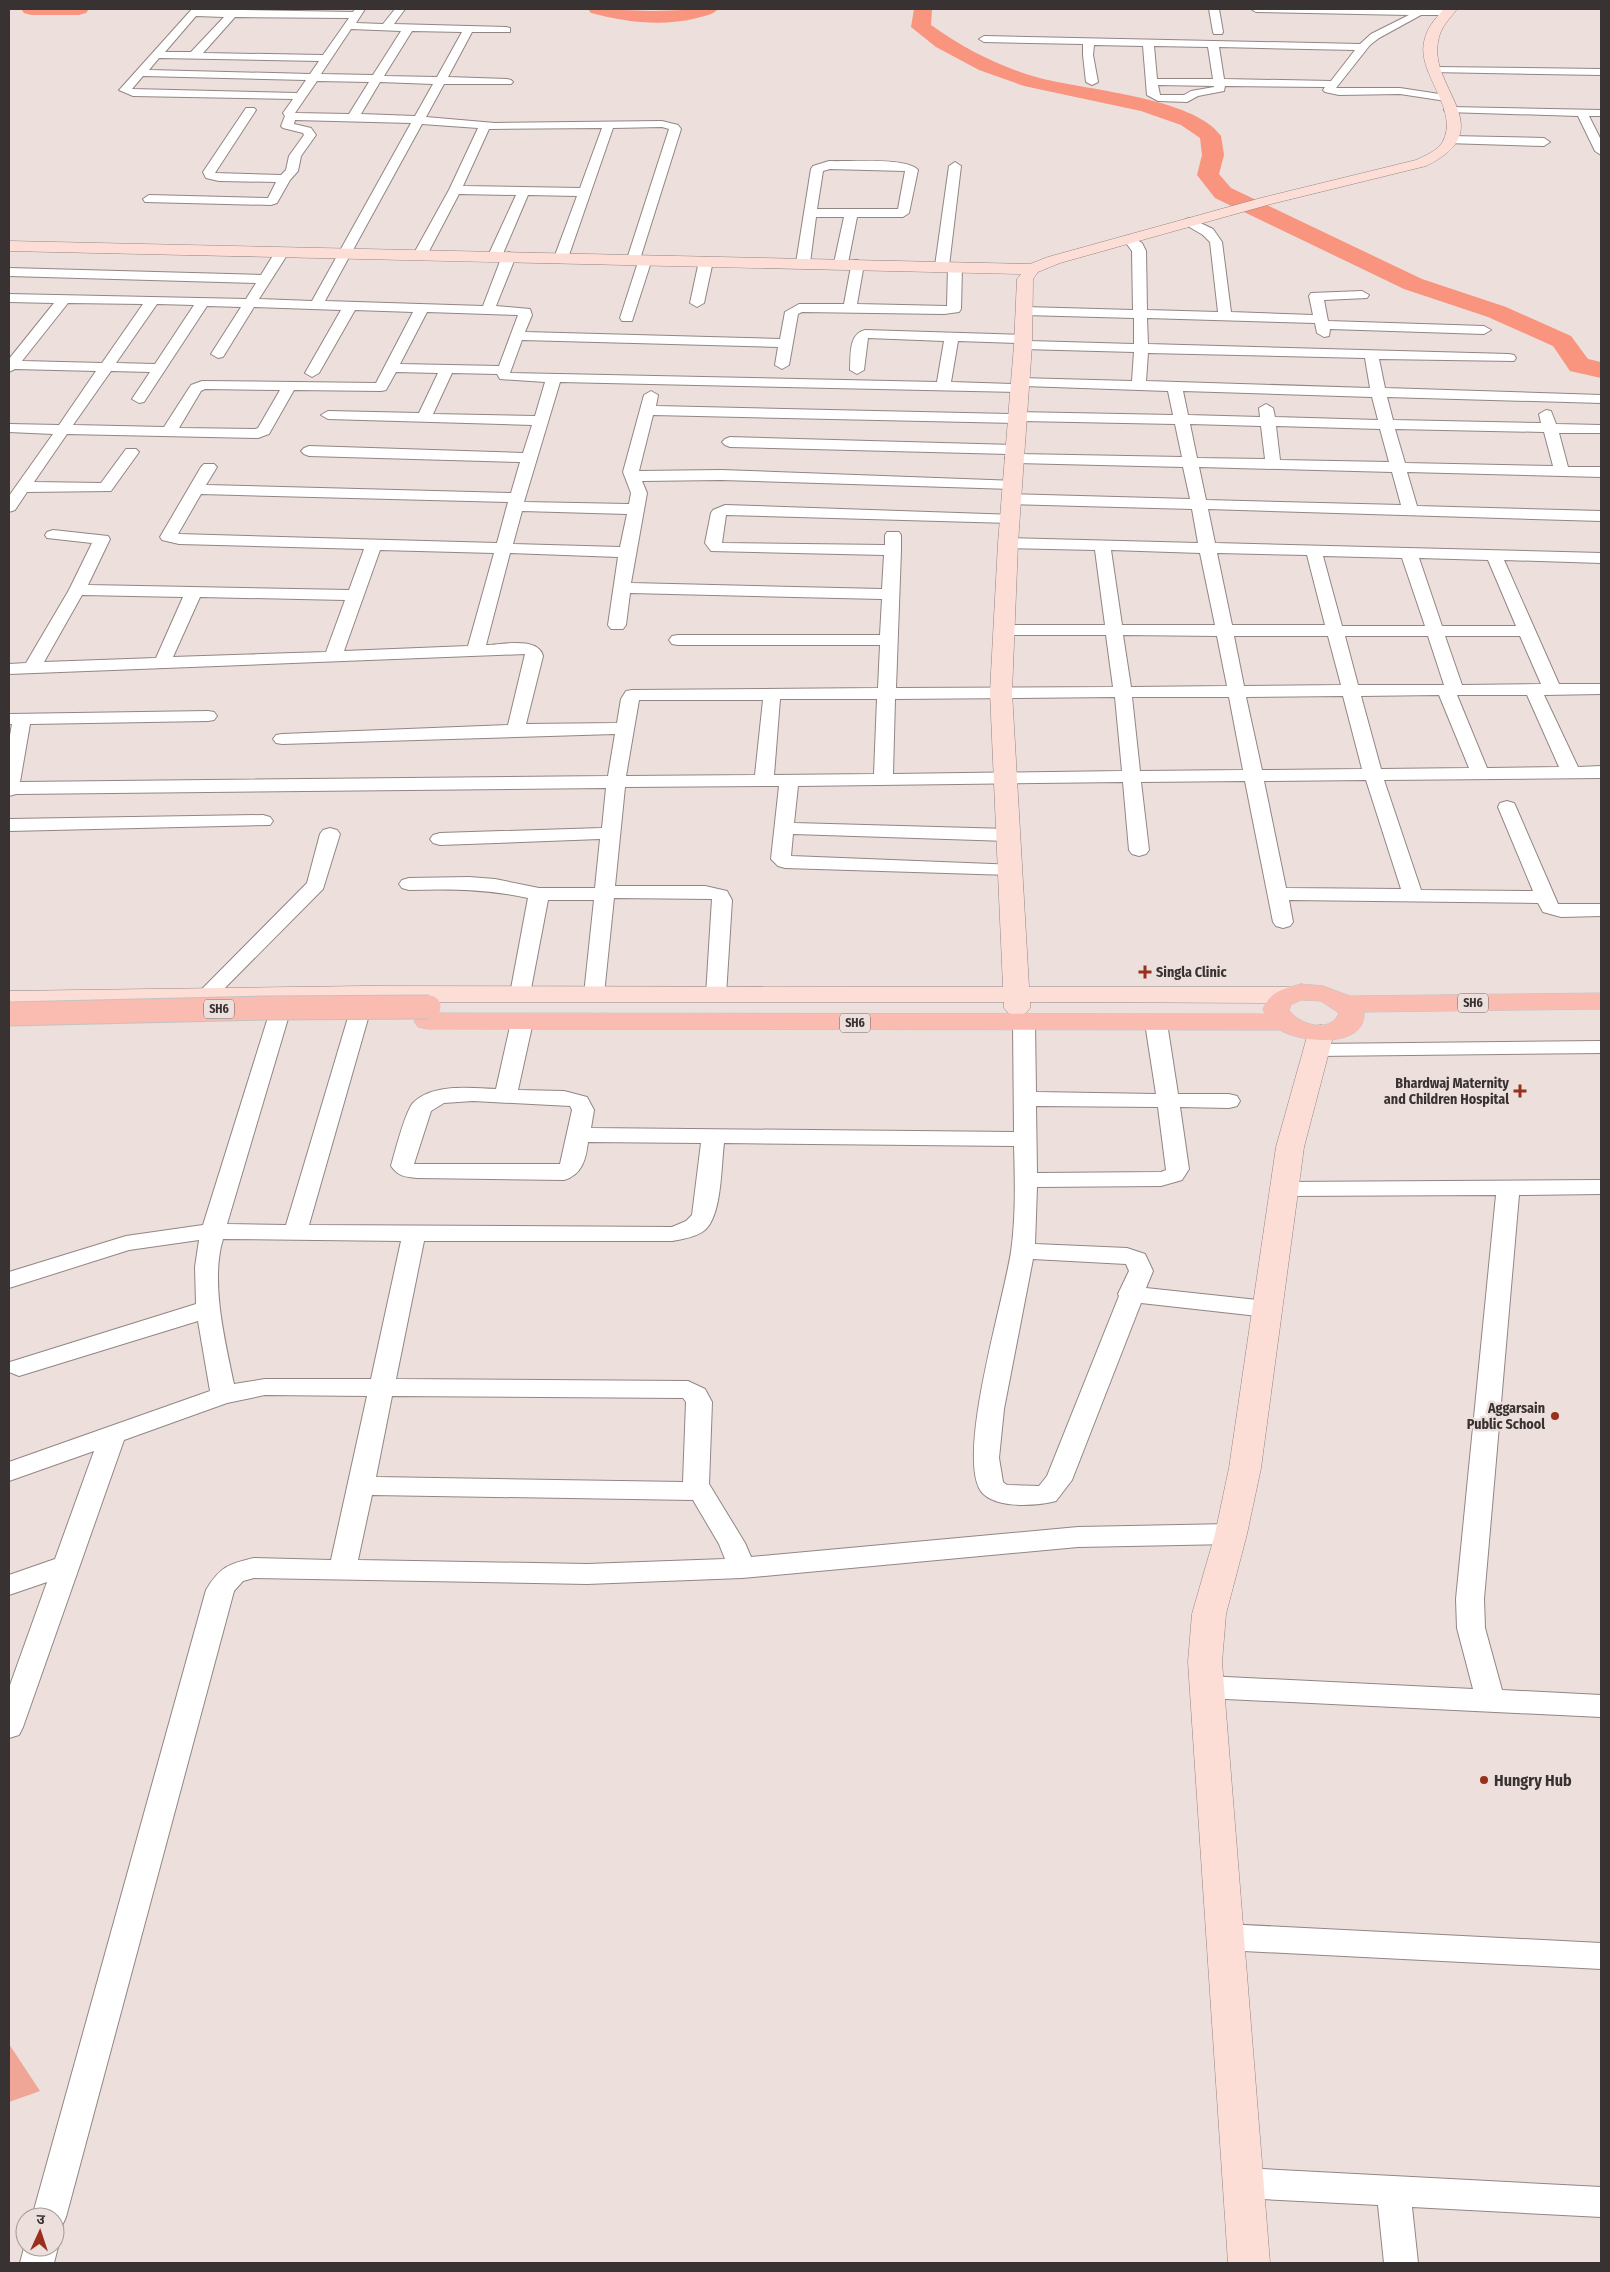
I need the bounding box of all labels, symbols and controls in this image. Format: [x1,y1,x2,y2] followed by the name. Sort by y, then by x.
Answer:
[1156,964,1227,981] place label: Singla Clinic
[1138,965,1152,979] marker: Singla Clinic
[1458,994,1488,1012] road number: SH6
[204,1000,234,1019] road number: SH6
[840,1014,870,1032] road number: SH6
[1384,1075,1509,1108] place label: Bhardwaj Maternity and Children Hospital
[1513,1084,1527,1098] marker: Bhardwaj Maternity and Children Hospital
[1467,1400,1545,1433] place label: Aggarsain Public School
[1549,1410,1561,1422] marker: Aggarsain Public School
[1494,1771,1572,1790] place label: Hungry Hub
[1478,1774,1490,1786] marker: Hungry Hub
[15,2207,65,2257] north arrow
[36,2211,46,2228] text: उ

